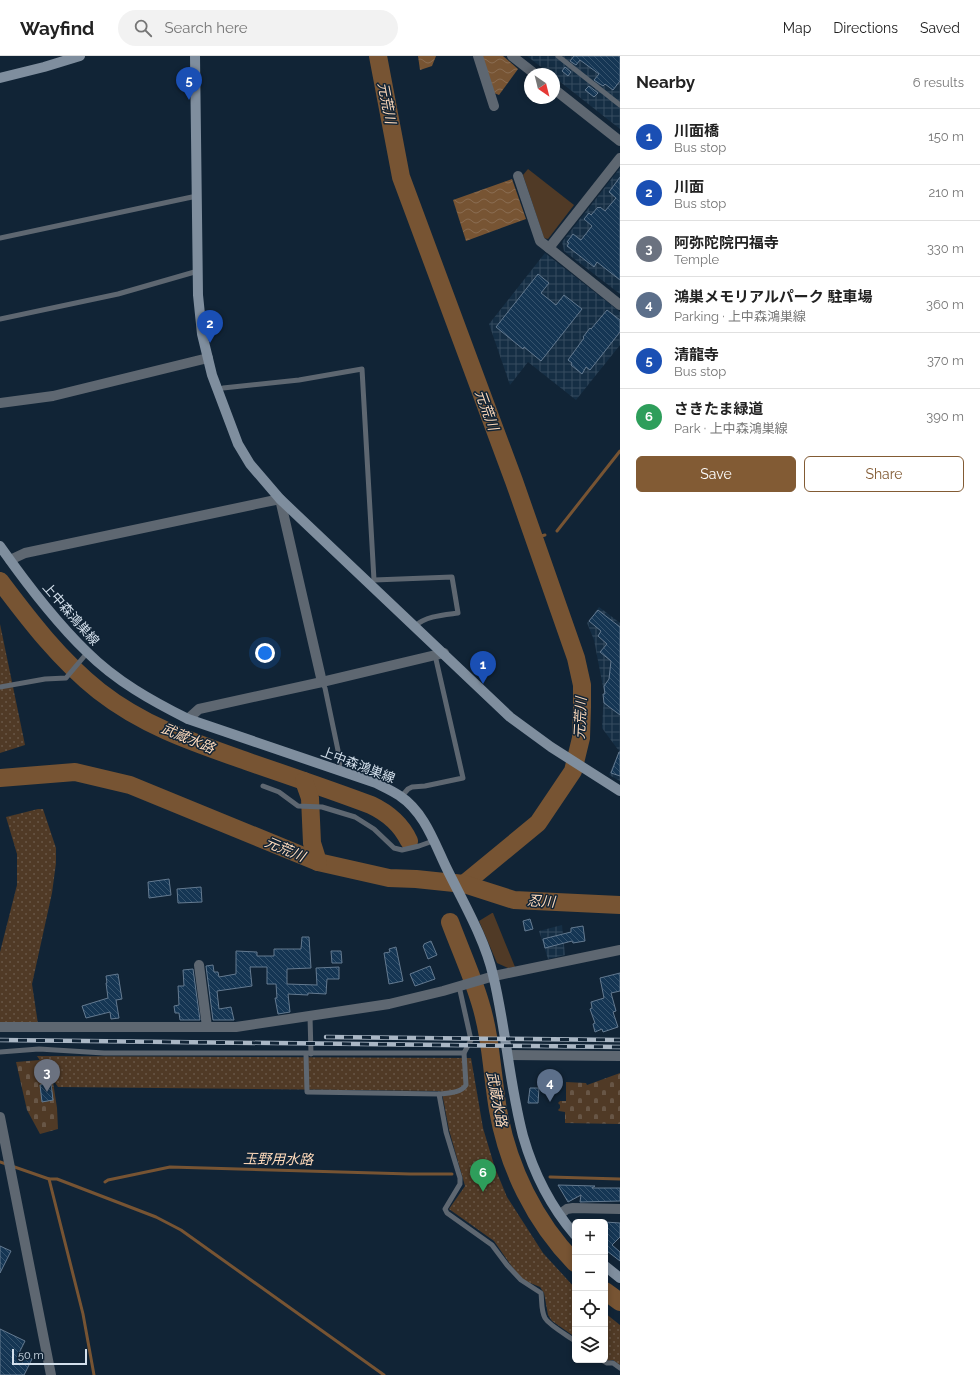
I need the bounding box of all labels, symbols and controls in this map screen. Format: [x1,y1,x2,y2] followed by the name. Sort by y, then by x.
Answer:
[118,10,398,46] search box
[20,17,94,39] text: Wayfind
[132,17,154,39] icon: search
[164,19,248,37] text: Search here
[783,20,811,36] text: Map
[833,20,898,36] text: Directions
[920,20,960,36] text: Saved
[176,67,202,100] pin: 5
[524,68,560,104] north arrow
[636,72,695,92] text: Nearby
[913,75,964,90] text: 6 results
[375,81,399,127] water label: 元荒川
[674,122,719,140] text: 川面橋
[646,129,652,144] text: 1
[928,129,964,144] text: 150 m
[674,140,726,155] text: Bus stop
[674,178,704,196] text: 川面
[645,185,653,200] text: 2
[928,185,964,200] text: 210 m
[674,196,726,211] text: Bus stop
[674,234,779,252] text: 阿弥陀院円福寺
[645,241,653,256] text: 3
[927,241,964,256] text: 330 m
[674,252,719,267] text: Temple
[674,288,872,306] text: 鴻巣メモリアルパーク 駐車場
[645,297,653,312] text: 4
[926,297,964,312] text: 360 m
[674,309,806,324] text: Parking · 上中森鴻巣線
[197,310,223,343] pin: 2
[674,346,719,364] text: 清龍寺
[645,353,653,368] text: 5
[927,353,964,368] text: 370 m
[674,364,726,379] text: Bus stop
[472,388,502,434] water label: 元荒川
[674,400,764,418] text: さきたま緑道
[645,409,653,424] text: 6
[926,409,964,424] text: 390 m
[674,421,788,436] text: Park · 上中森鴻巣線
[636,456,796,492] button: Save
[804,456,964,492] button: Share
[40,580,102,648] street label: 上中森鴻巣線
[255,643,275,663] your location
[470,651,496,684] pin: 1
[571,695,589,739] water label: 元荒川
[159,720,218,757] water label: 武蔵水路
[319,744,397,786] street label: 上中森鴻巣線
[263,833,309,865] water label: 元荒川
[527,892,557,910] water label: 忍川
[34,1059,60,1092] pin: 3
[537,1069,563,1102] pin: 4
[484,1070,510,1129] water label: 武蔵水路
[243,1150,314,1168] water label: 玉野用水路
[470,1159,496,1192] pin: 6
[572,1219,608,1363] map controls
[572,1219,608,1255] button: +
[572,1255,608,1291] button: −
[572,1291,608,1327] button: locate
[572,1327,608,1363] button: layers
[12,1347,87,1366] scale bar
[18,1349,44,1362] text: 50 m

